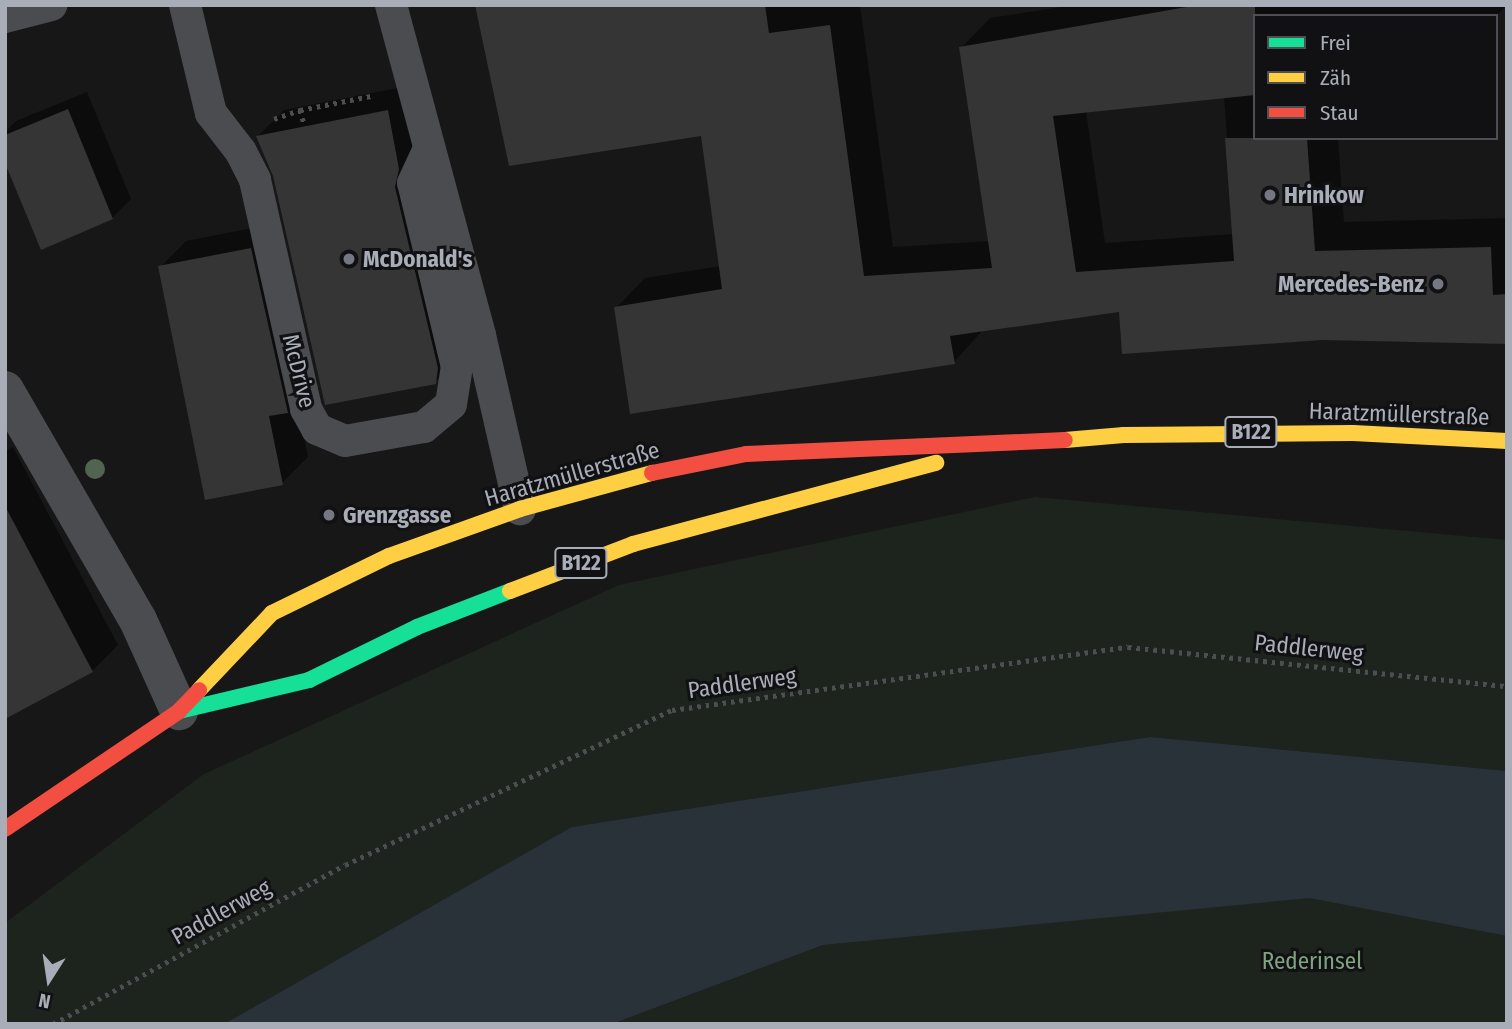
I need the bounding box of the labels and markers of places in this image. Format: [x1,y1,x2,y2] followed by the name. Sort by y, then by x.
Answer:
[1284,181,1364,209] place label: Hrinkow
[1262,187,1278,203] marker: Hrinkow
[363,245,473,273] place label: McDonald's
[341,251,357,267] marker: McDonald's
[1278,270,1424,298] place label: Mercedes-Benz
[1430,276,1446,292] marker: Mercedes-Benz
[343,501,451,529] place label: Grenzgasse
[321,507,337,523] marker: Grenzgasse

